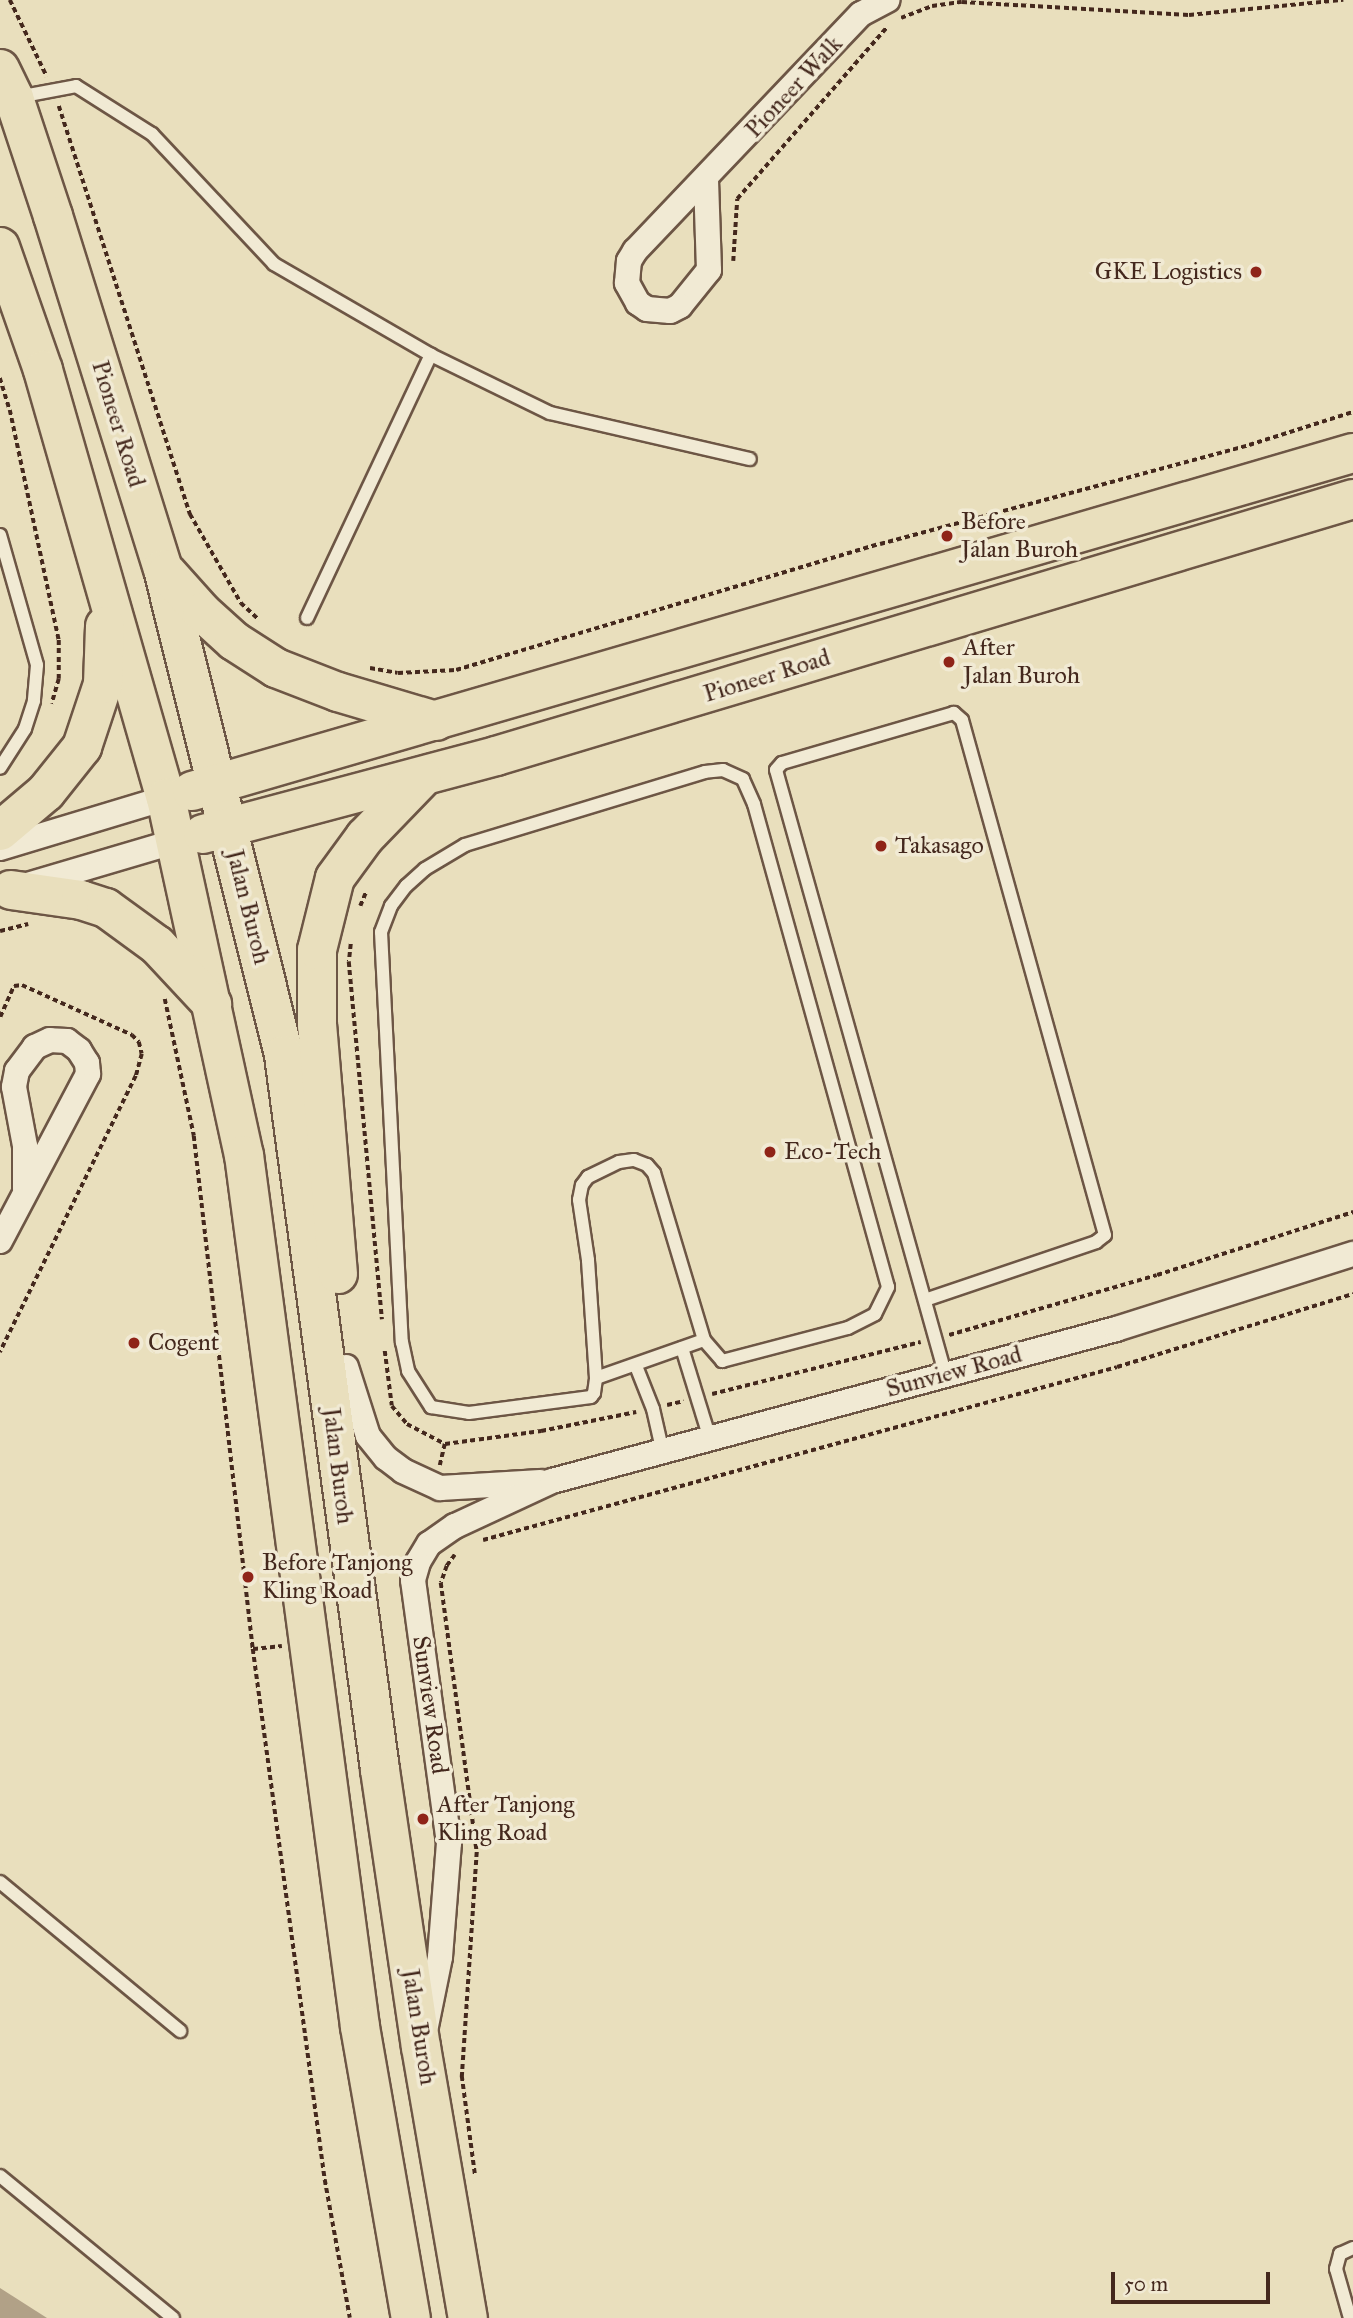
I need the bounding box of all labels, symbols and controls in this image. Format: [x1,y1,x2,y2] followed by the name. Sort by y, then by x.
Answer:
[739,30,849,144] street label: Pioneer Walk
[1095,258,1242,286] place label: GKE Logistics
[1248,264,1264,280] marker: GKE Logistics
[85,357,151,491] street label: Pioneer Road
[961,508,1078,564] place label: Before Jalan Buroh
[939,528,955,544] marker: Before Jalan Buroh
[963,634,1080,690] place label: After Jalan Buroh
[700,643,834,709] street label: Pioneer Road
[941,654,957,670] marker: After Jalan Buroh
[895,832,984,860] place label: Takasago
[873,838,889,854] marker: Takasago
[220,847,276,967] street label: Jalan Buroh
[784,1138,881,1166] place label: Eco-Tech
[762,1144,778,1160] marker: Eco-Tech
[148,1329,219,1357] place label: Cogent
[126,1335,142,1351] marker: Cogent
[883,1340,1025,1404] street label: Sunview Road
[317,1406,359,1526] street label: Jalan Buroh
[262,1549,412,1605] place label: Before Tanjong Kling Road
[240,1569,256,1585] marker: Before Tanjong Kling Road
[406,1634,454,1776] street label: Sunview Road
[437,1791,574,1847] place label: After Tanjong Kling Road
[415,1811,431,1827] marker: After Tanjong Kling Road
[396,1967,442,2087] street label: Jalan Buroh
[1115,2258,1274,2302] scale bar
[1124,2271,1168,2297] text: 50 m

